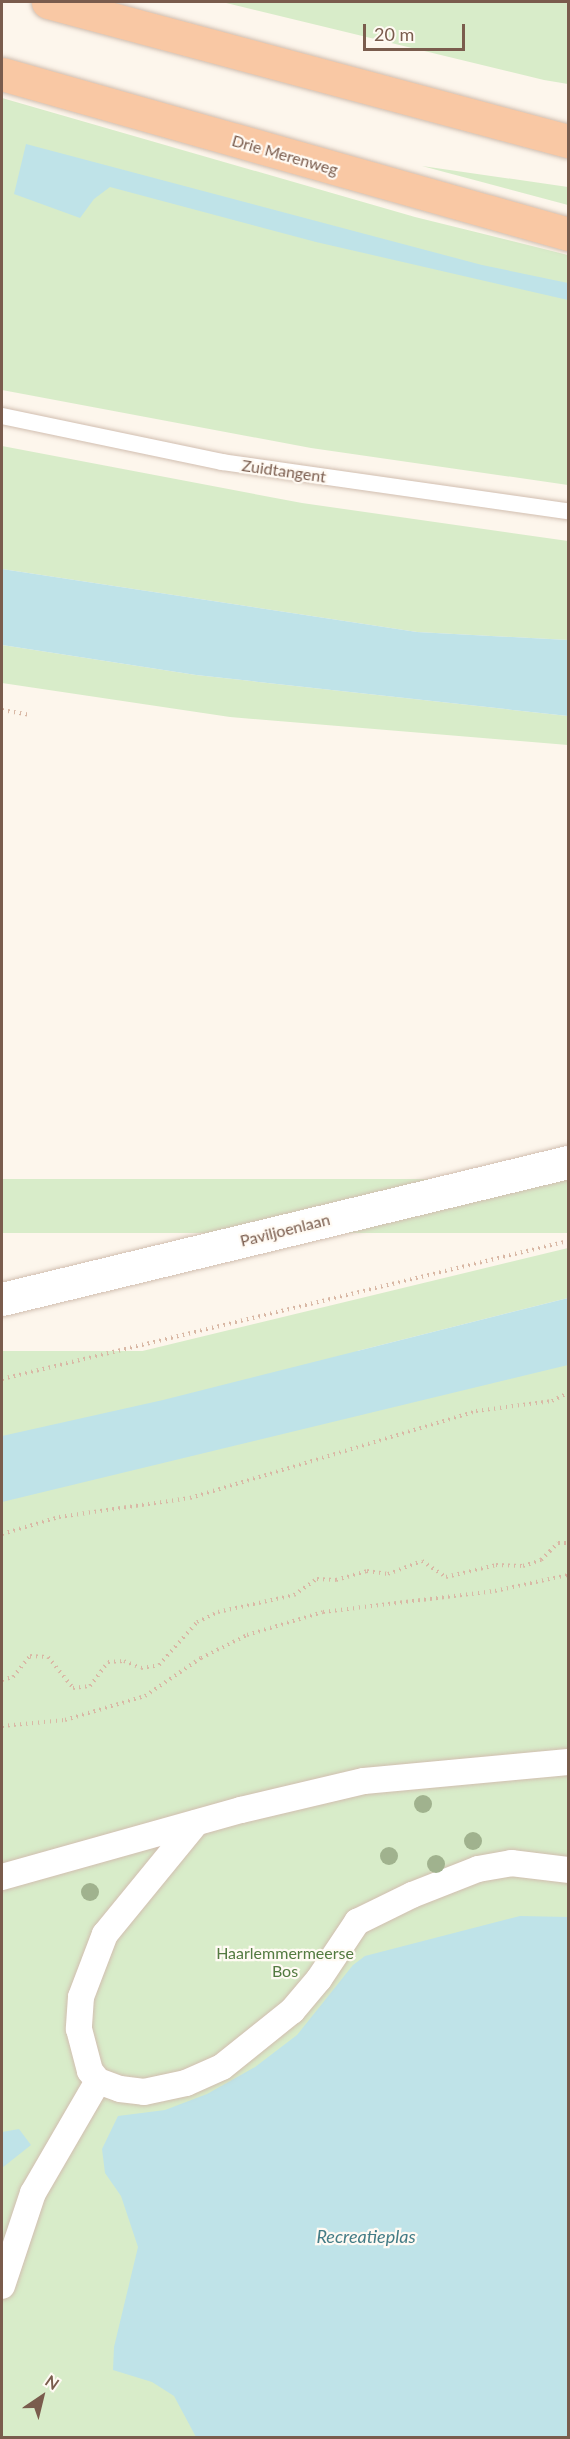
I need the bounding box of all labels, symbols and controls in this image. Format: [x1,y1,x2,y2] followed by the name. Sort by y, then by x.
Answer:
[366,12,468,50] scale bar
[374,23,414,45] text: 20 m
[230,131,340,179] street label: Drie Merenweg
[241,456,327,486] street label: Zuidtangent
[238,1210,332,1250] street label: Paviljoenlaan
[216,1943,354,1981] park label: Haarlemmermeerse Bos
[316,2225,416,2247] water label: Recreatieplas
[12,2367,72,2427] north arrow
[42,2371,63,2393] text: N

